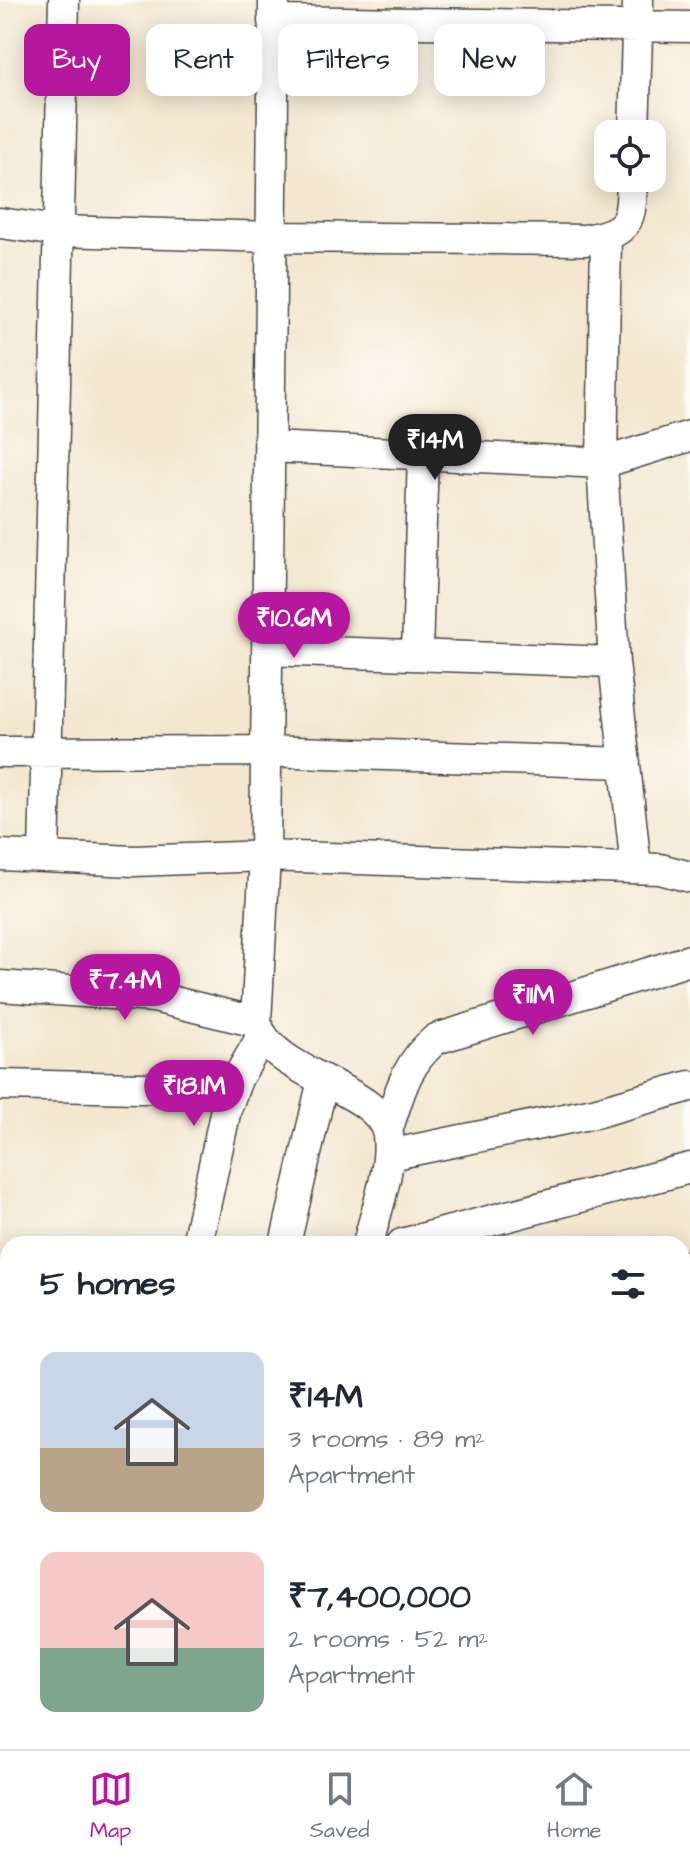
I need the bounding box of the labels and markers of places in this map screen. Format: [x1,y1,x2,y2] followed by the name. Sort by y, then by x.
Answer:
[388,414,482,482] pin: ₹14M
[229,592,359,660] pin: ₹10.6M
[69,954,181,1022] pin: ₹7.4M
[486,969,580,1037] pin: ₹11M
[129,1060,259,1128] pin: ₹18.1M

